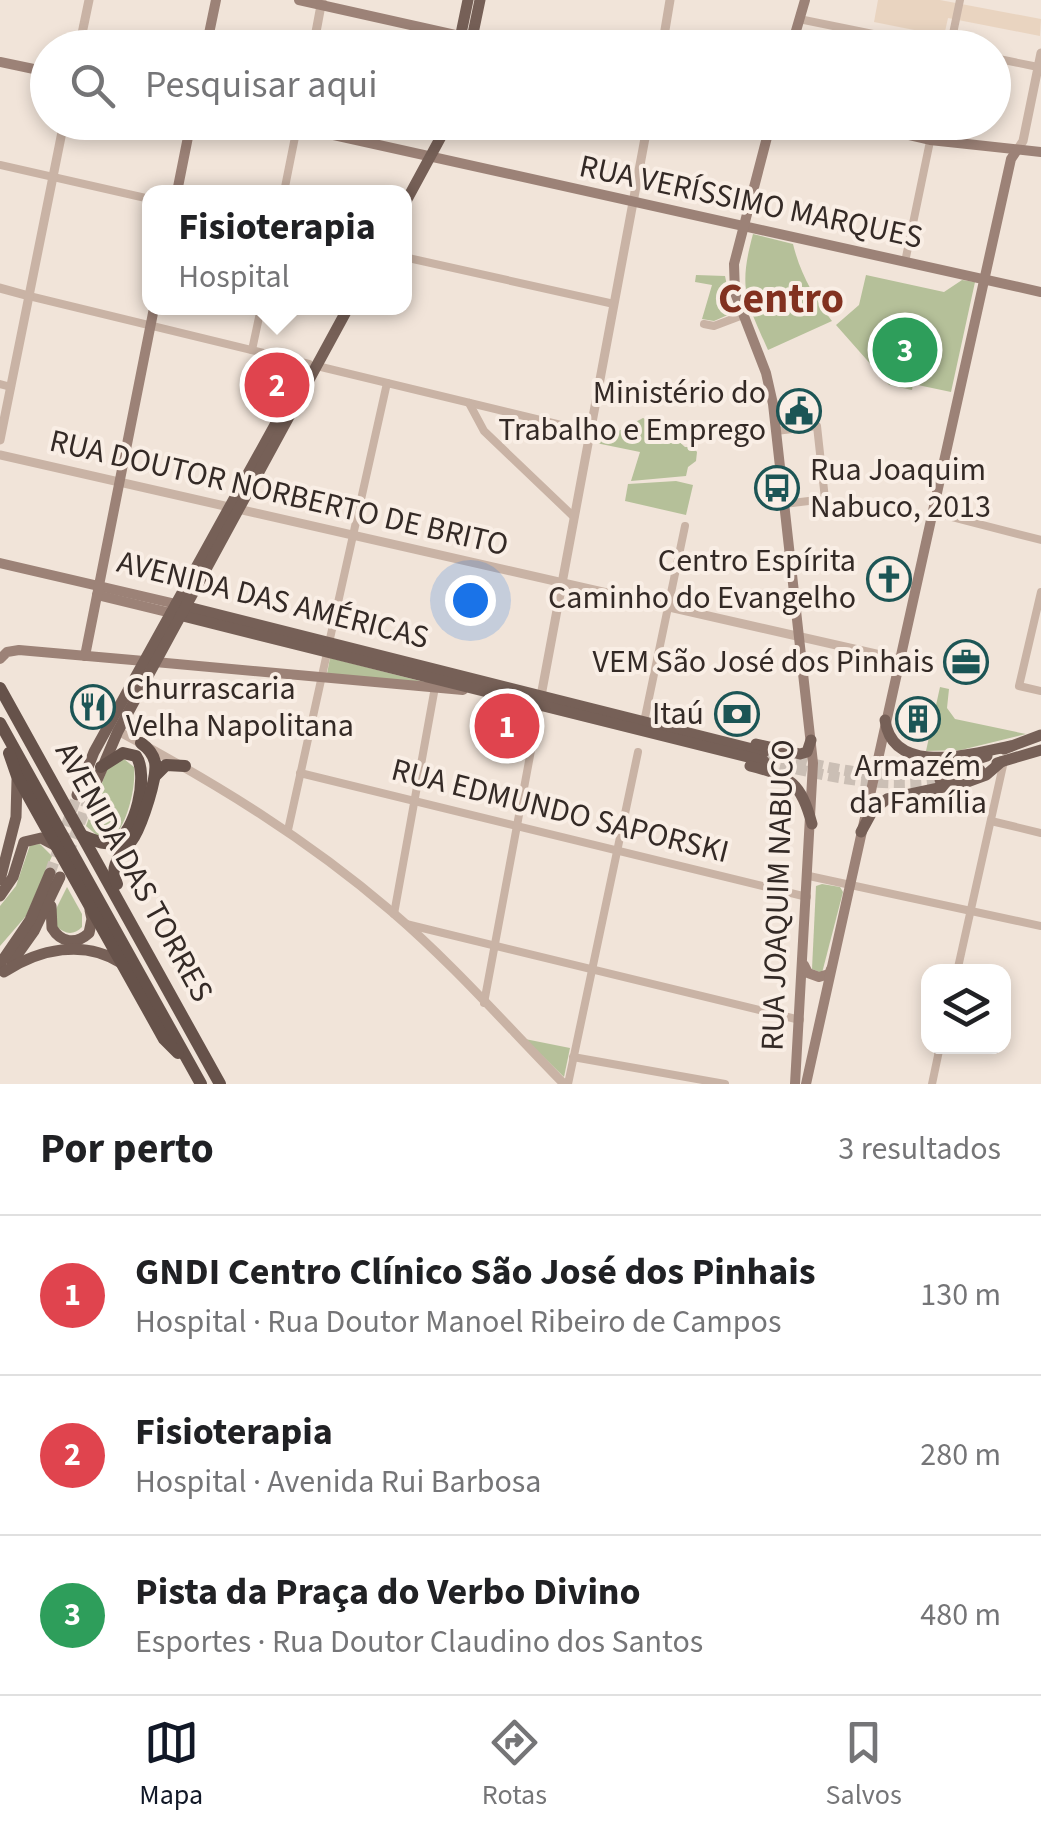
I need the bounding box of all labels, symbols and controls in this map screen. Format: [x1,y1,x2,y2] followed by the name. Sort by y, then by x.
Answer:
[30,30,1011,140] search box
[65,58,120,113] icon: search
[145,58,378,112] text: Pesquisar aqui
[575,143,927,261] street label: RUA VERÍSSIMO MARQUES
[142,185,412,315] popup
[178,200,376,254] text: Fisioterapia
[178,254,290,300] text: Hospital
[718,269,844,329] district label: Centro
[872,312,938,388] pin: 3
[244,348,310,422] pin: 2
[498,370,766,453] place label: Ministério do Trabalho e Emprego
[776,388,822,434] public building icon: Ministério do Trabalho e Emprego
[45,418,513,568] street label: RUA DOUTOR NORBERTO DE BRITO
[810,447,991,530] place label: Rua Joaquim Nabuco, 2013
[754,465,800,511] bus stop icon: Rua Joaquim Nabuco, 2013
[548,538,856,621] place label: Centro Espírita Caminho do Evangelho
[112,539,434,661] street label: AVENIDA DAS AMÉRICAS
[866,556,912,602] church icon: Centro Espírita Caminho do Evangelho
[445,575,496,626] your location
[593,639,934,685] place label: VEM São José dos Pinhais
[943,639,989,685] office icon: VEM São José dos Pinhais
[126,666,354,749] place label: Churrascaria Velha Napolitana
[70,684,116,730] restaurant icon: Churrascaria Velha Napolitana
[474,688,540,764] pin: 1
[652,691,704,737] place label: Itaú
[714,691,760,737] bank icon: Itaú
[895,696,941,742] building icon: Armazém da Família
[43,734,225,1010] street label: AVENIDA DAS TORRES
[750,739,806,1051] street label: RUA JOAQUIM NABUCO
[849,743,987,826] place label: Armazém da Família
[386,747,734,875] street label: RUA EDMUNDO SAPORSKI
[921,964,1011,1054] map controls
[921,964,1011,1054] button: layers
[40,1119,214,1179] text: Por perto
[838,1126,1001,1172] text: 3 resultados
[135,1245,816,1299] text: GNDI Centro Clínico São José dos Pinhais
[64,1272,81,1318] text: 1
[920,1272,1001,1318] text: 130 m
[135,1299,781,1345] text: Hospital · Rua Doutor Manoel Ribeiro de Campos
[135,1405,333,1459] text: Fisioterapia
[64,1432,81,1478] text: 2
[920,1432,1001,1478] text: 280 m
[135,1459,541,1505] text: Hospital · Avenida Rui Barbosa
[135,1565,641,1619] text: Pista da Praça do Verbo Divino
[64,1592,81,1638] text: 3
[920,1592,1001,1638] text: 480 m
[135,1619,703,1665] text: Esportes · Rua Doutor Claudino dos Santos
[139,1715,203,1815] tab: Mapa
[482,1715,547,1815] tab: Rotas
[826,1715,902,1815] tab: Salvos

